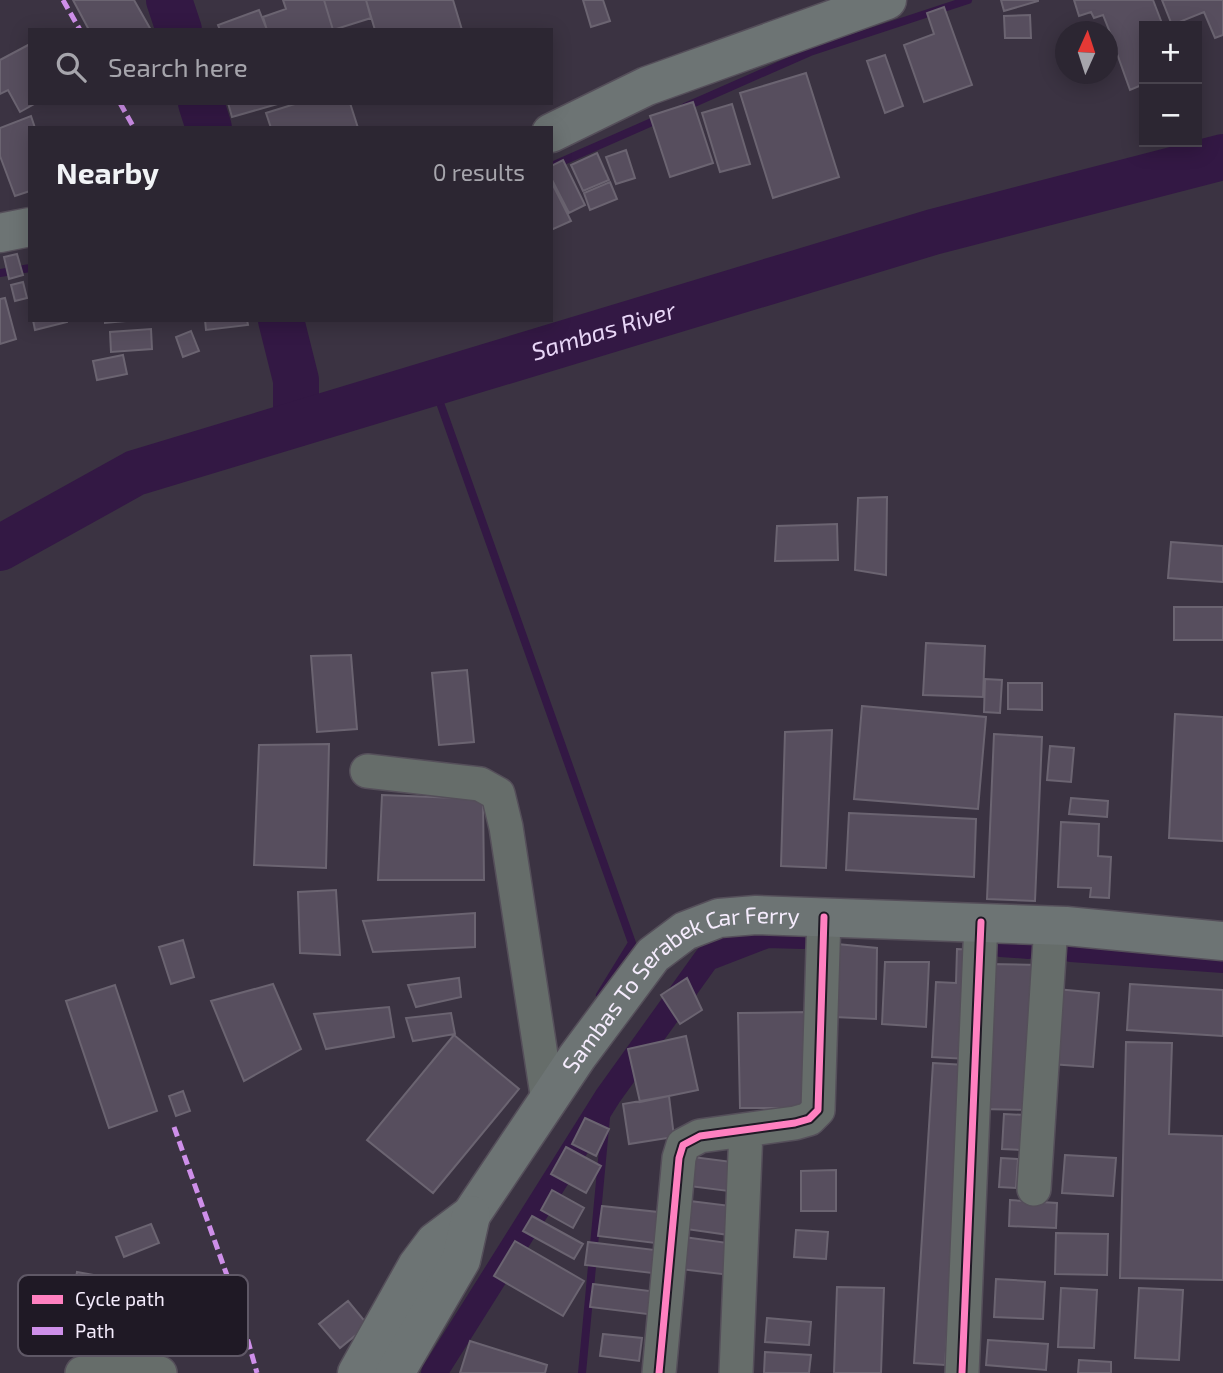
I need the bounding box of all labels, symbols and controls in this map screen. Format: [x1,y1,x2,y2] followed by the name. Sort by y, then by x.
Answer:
[1055,21,1118,84] north arrow
[1139,21,1202,147] map controls
[1139,21,1202,84] button: +
[28,28,553,105] search box
[52,48,90,86] icon: search
[108,51,248,82] text: Search here
[1139,84,1202,147] button: −
[56,154,159,190] text: Nearby
[433,158,525,186] text: 0 results
[528,294,679,365] water label: Sambas River
[555,900,800,1078] street label: Sambas To Serabek Car Ferry
[18,1275,248,1356] legend
[75,1287,165,1310] text: Cycle path
[75,1319,115,1342] text: Path

